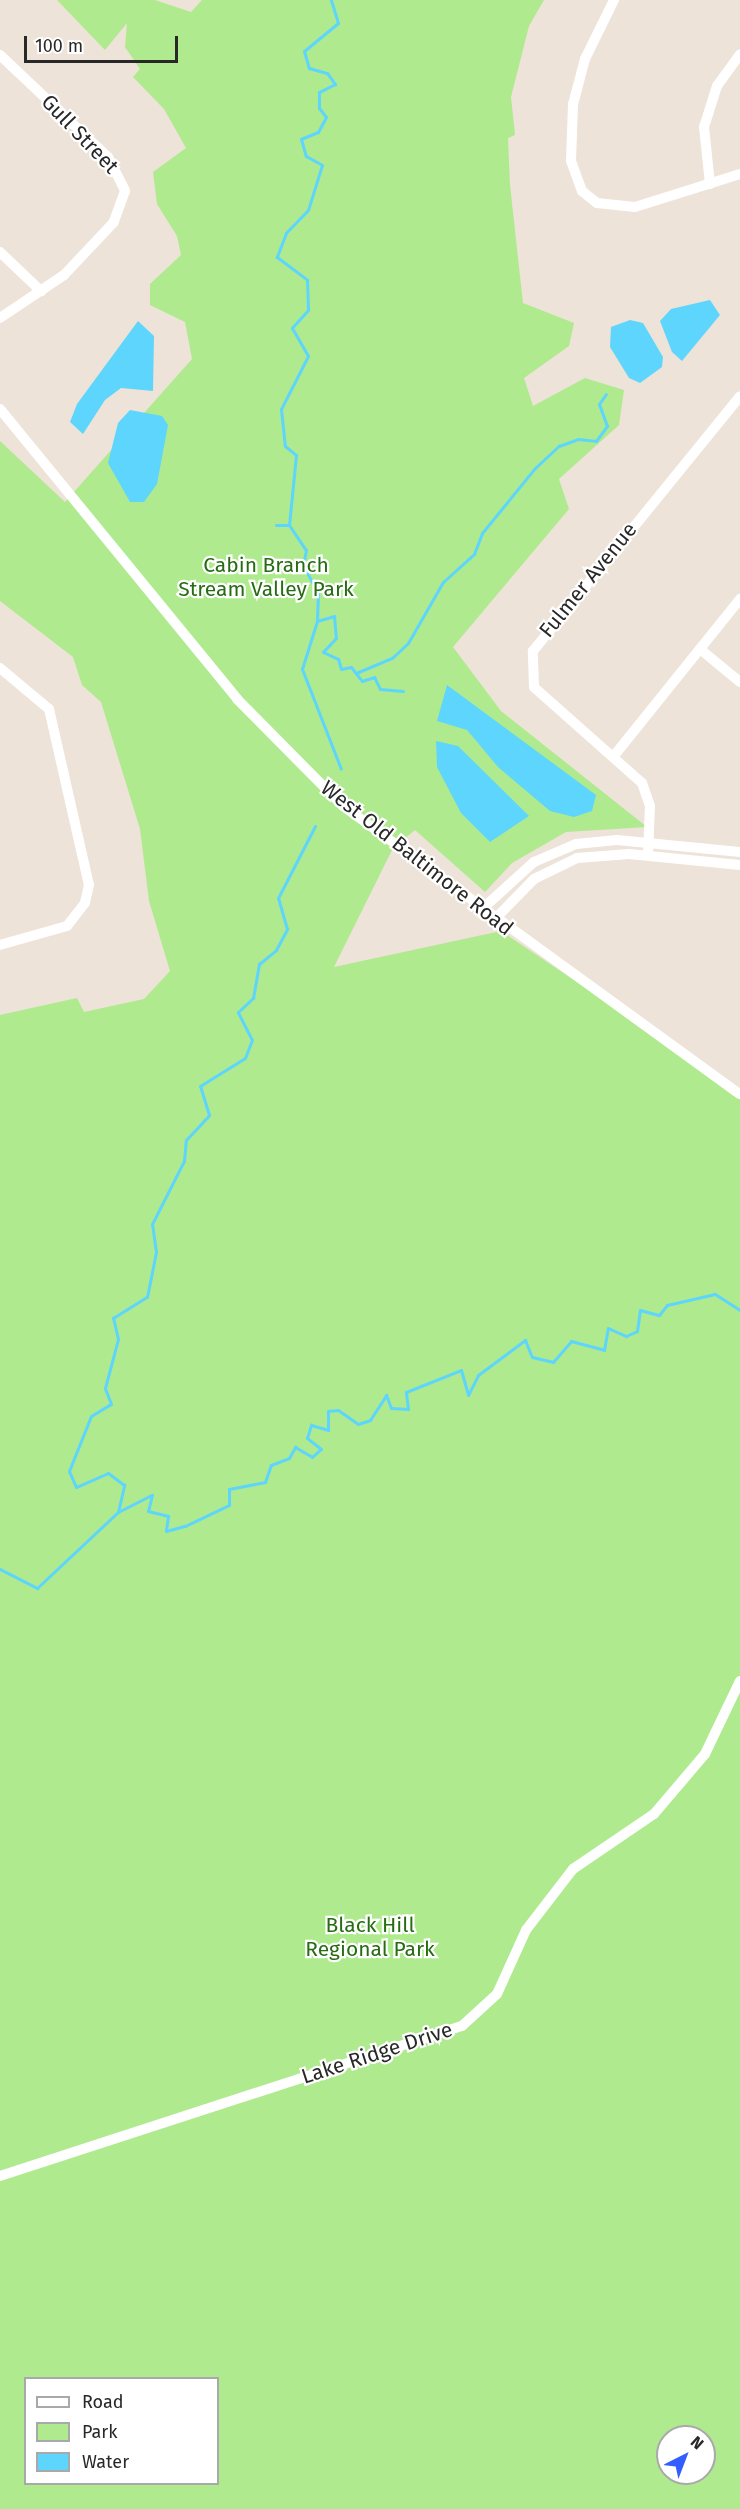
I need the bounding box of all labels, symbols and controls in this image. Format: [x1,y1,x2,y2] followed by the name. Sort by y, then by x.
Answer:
[27,24,182,62] scale bar
[35,35,83,57] text: 100 m
[36,89,124,179] street label: Gull Street
[534,517,642,643] street label: Fulmer Avenue
[178,552,354,602] park label: Cabin Branch Stream Valley Park
[316,775,518,941] street label: West Old Baltimore Road
[305,1912,435,1962] park label: Black Hill Regional Park
[298,2017,456,2089] street label: Lake Ridge Drive
[24,2377,219,2485] legend
[82,2391,124,2413] text: Road
[82,2421,117,2443] text: Park
[656,2425,716,2485] north arrow
[687,2432,707,2453] text: N
[82,2451,129,2473] text: Water

